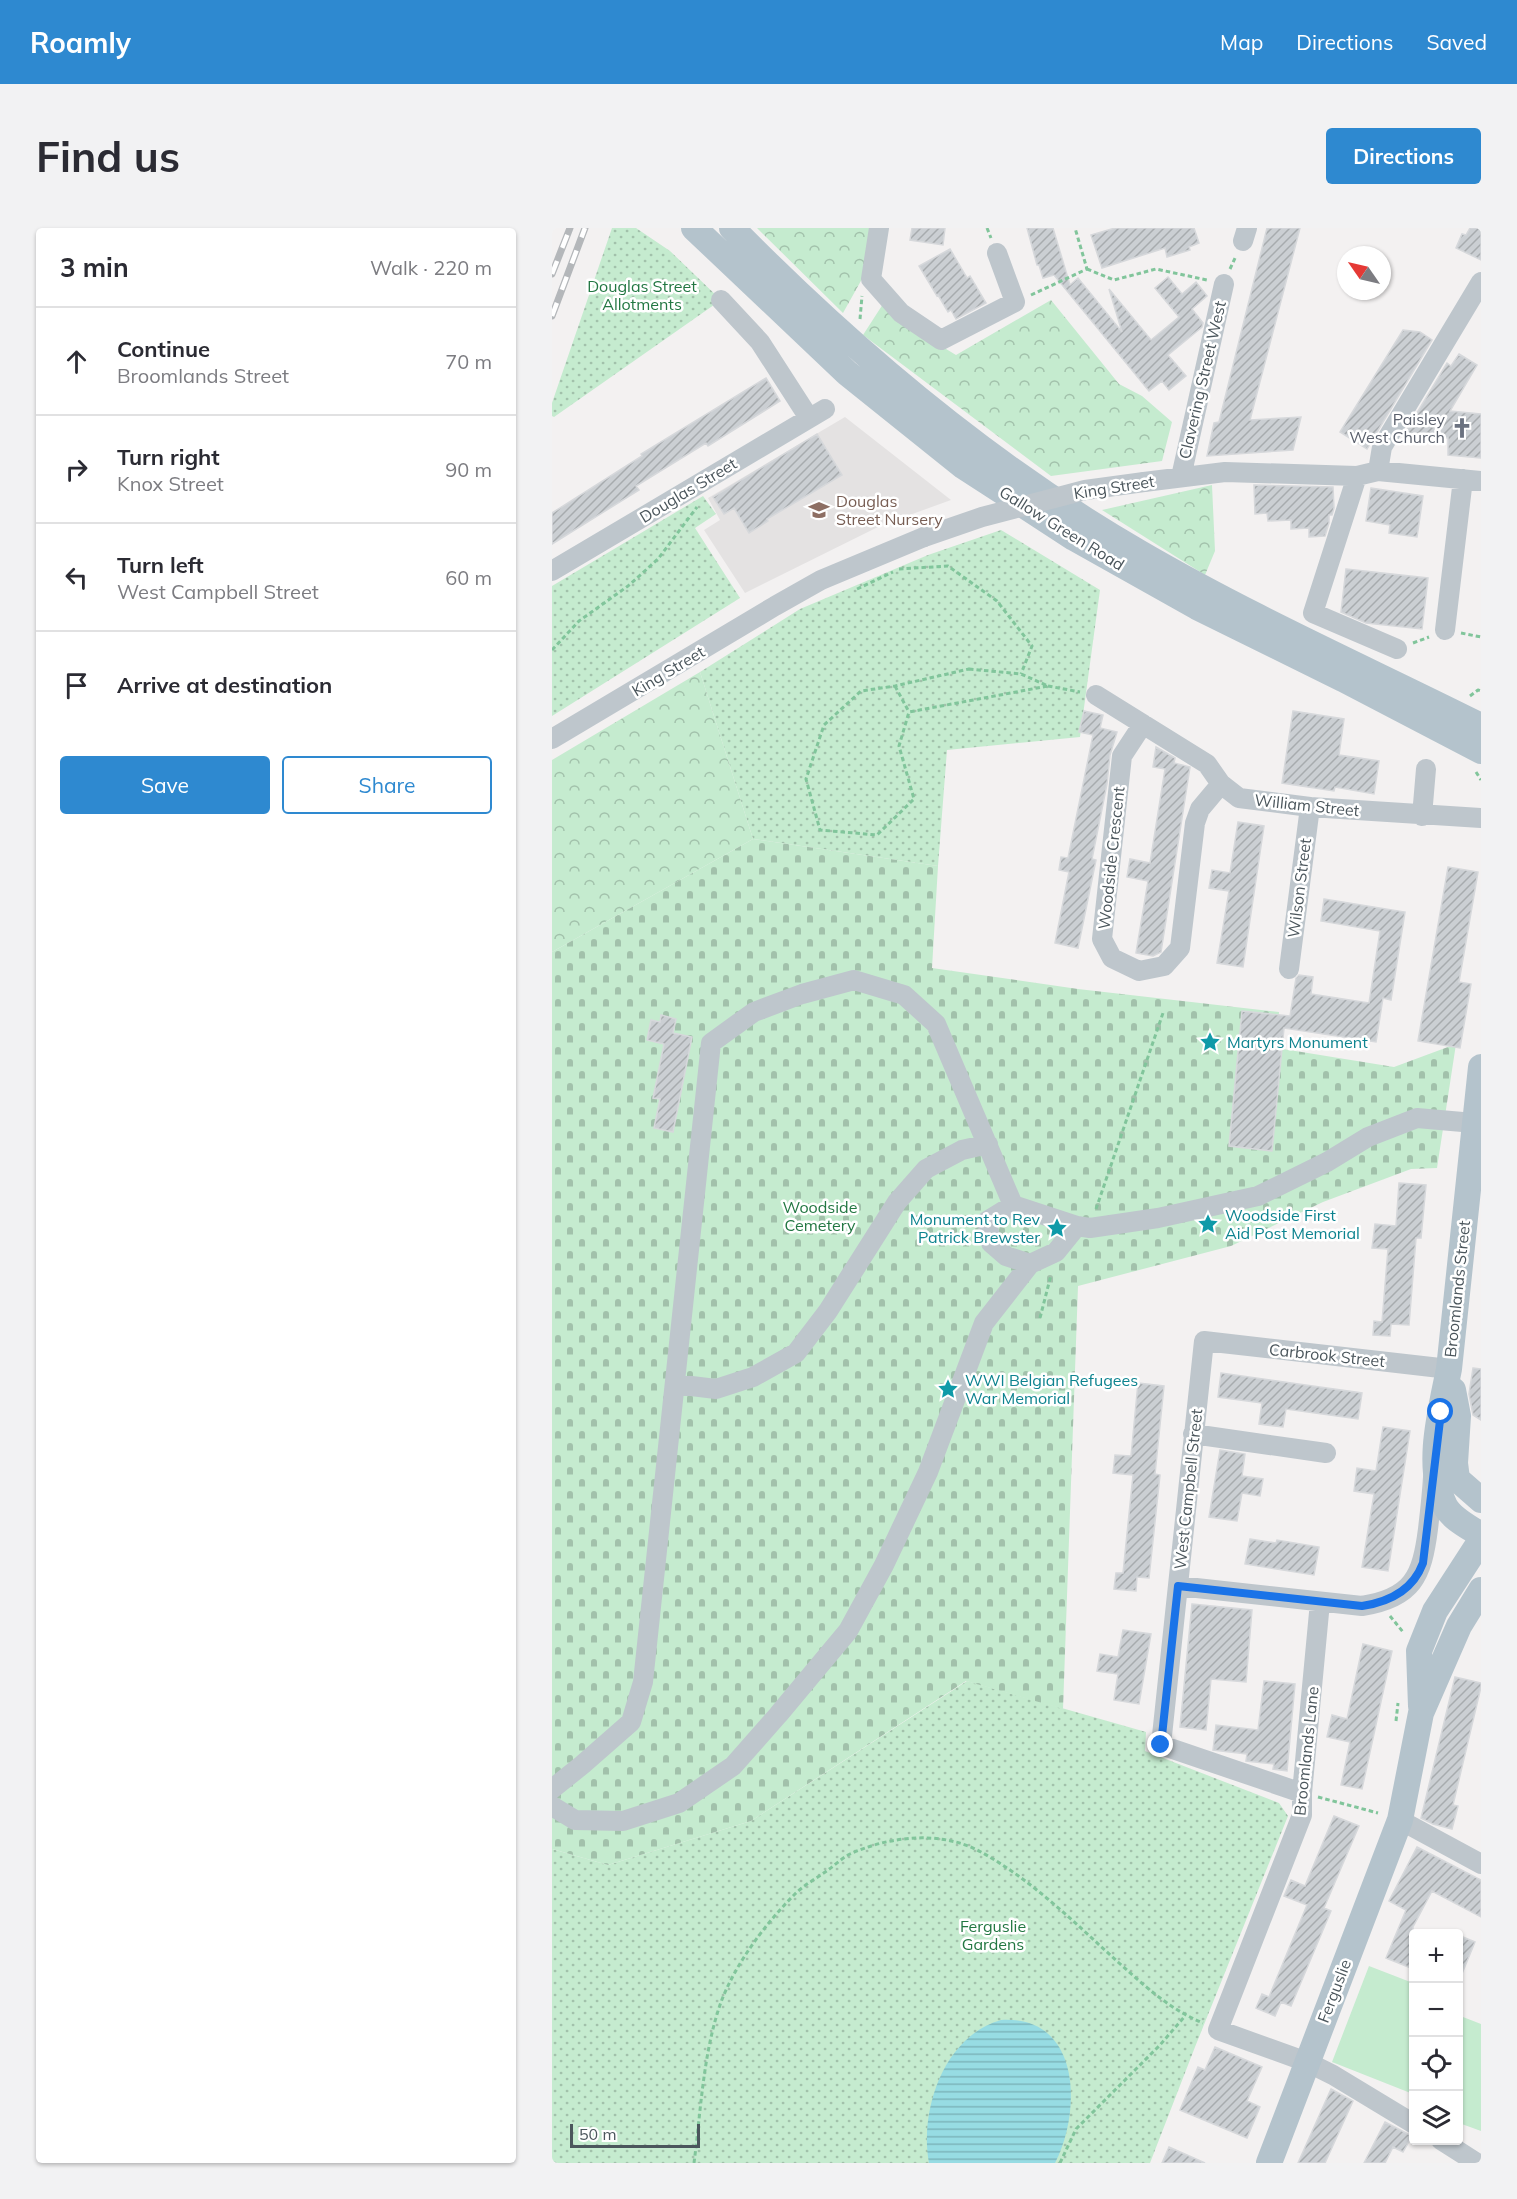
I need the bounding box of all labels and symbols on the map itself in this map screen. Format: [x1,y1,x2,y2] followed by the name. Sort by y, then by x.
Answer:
[1337,246,1391,300] north arrow
[587,276,697,314] park label: Douglas Street Allotments
[1174,299,1230,461] street label: Clavering Street West
[1349,409,1446,447] place label: Paisley West Church
[1450,416,1474,440] church icon: Paisley West Church
[636,453,741,527] street label: Douglas Street
[1072,471,1156,503] street label: King Street
[996,481,1128,575] street label: Gallow Green Road
[836,491,943,529] place label: Douglas Street Nursery
[807,498,831,522] school or university icon: Douglas Street Nursery
[628,641,708,701] street label: King Street
[1094,785,1128,930] street label: Woodside Crescent
[1254,790,1361,820] street label: William Street
[1283,837,1315,939] street label: Wilson Street
[1198,1030,1222,1054] place icon: Martyrs Monument
[1227,1032,1368,1052] place label: Martyrs Monument
[783,1197,857,1235] park label: Woodside Cemetery
[1225,1205,1360,1243] place label: Woodside First Aid Post Memorial
[910,1209,1040,1247] place label: Monument to Rev Patrick Brewster
[1196,1212,1220,1236] place icon: Woodside First Aid Post Memorial
[1045,1216,1069,1240] place icon: Monument to Rev Patrick Brewster
[1440,1219,1474,1358] street label: Broomlands Street
[1268,1339,1386,1371] street label: Carbrook Street
[965,1370,1138,1408] place label: WWI Belgian Refugees War Memorial
[936,1377,960,1401] place icon: WWI Belgian Refugees War Memorial
[1427,1398,1453,1424] route start
[1170,1407,1206,1570] street label: West Campbell Street
[1289,1685,1323,1817] street label: Broomlands Lane
[1147,1731,1173,1757] route end
[960,1916,1026,1954] park label: Ferguslie Gardens
[1313,1956,1355,2026] street label: Ferguslie
[570,2121,700,2148] scale bar

